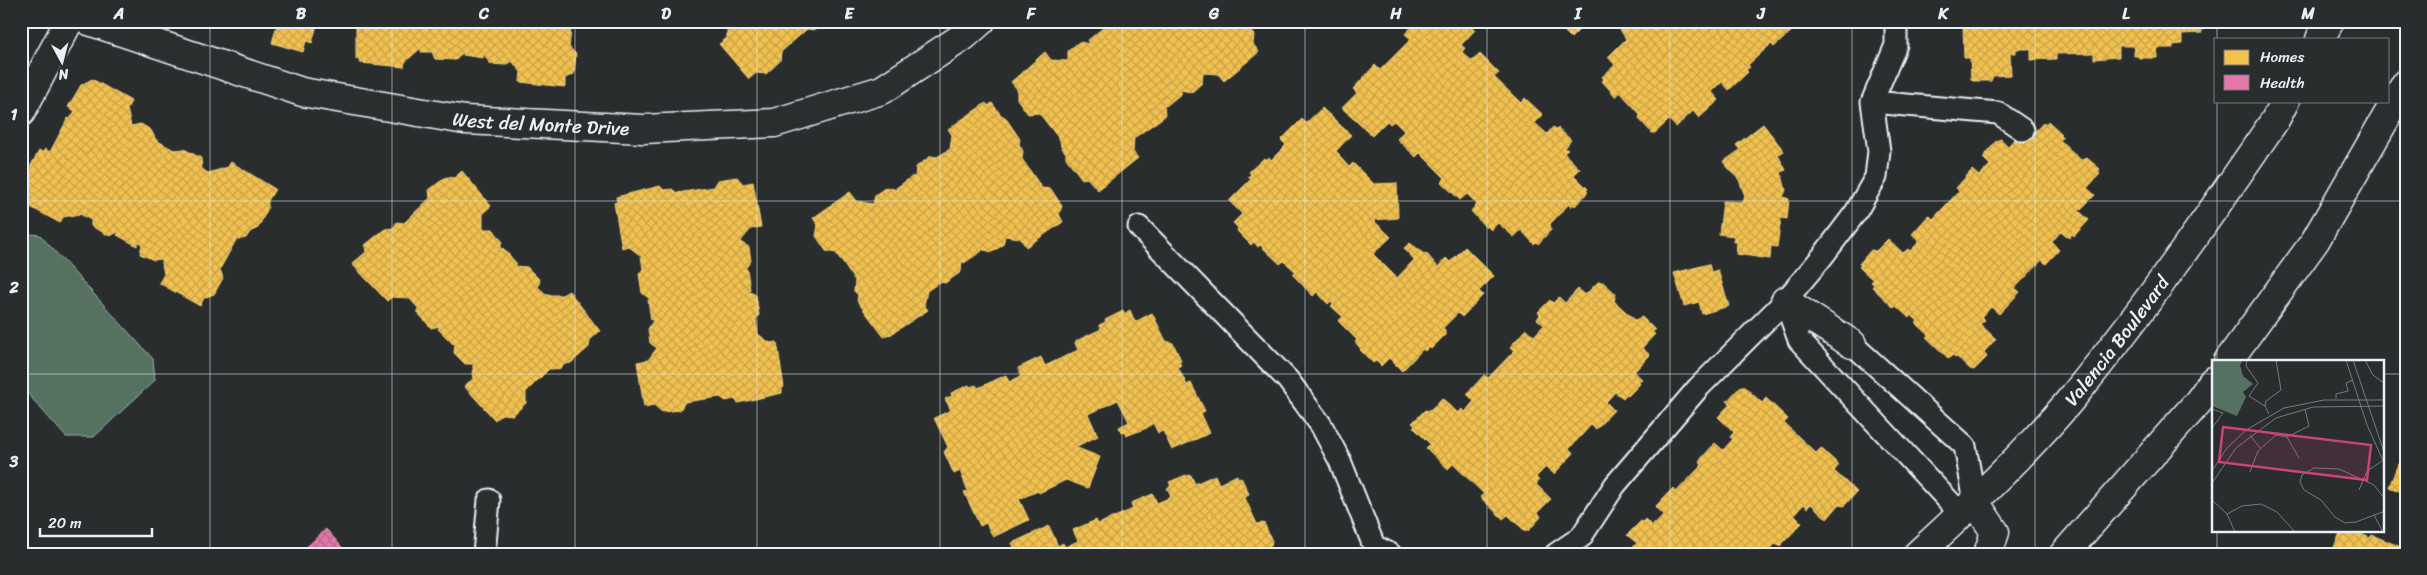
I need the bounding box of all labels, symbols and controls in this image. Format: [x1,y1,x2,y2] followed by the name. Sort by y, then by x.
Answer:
[113,0,124,28] text: A
[296,0,307,28] text: B
[478,0,490,28] text: C
[661,0,671,28] text: D
[845,0,855,28] text: E
[1026,0,1037,28] text: F
[1208,0,1220,28] text: G
[1389,0,1402,28] text: H
[1574,0,1583,28] text: I
[1756,0,1766,28] text: J
[1937,0,1949,28] text: K
[2122,0,2130,28] text: L
[2300,0,2315,28] text: M
[38,38,88,88] north arrow
[2214,38,2390,102] legend
[2260,44,2304,70] text: Homes
[57,61,71,87] text: N
[2260,70,2305,96] text: Health
[11,100,18,129] text: 1
[450,102,630,145] street label: West del Monte Drive
[2055,267,2179,413] street label: Valencia Boulevard
[8,273,19,302] text: 2
[2212,360,2384,532] inset map
[9,447,19,476] text: 3
[40,505,152,537] scale bar
[48,510,82,536] text: 20 m

